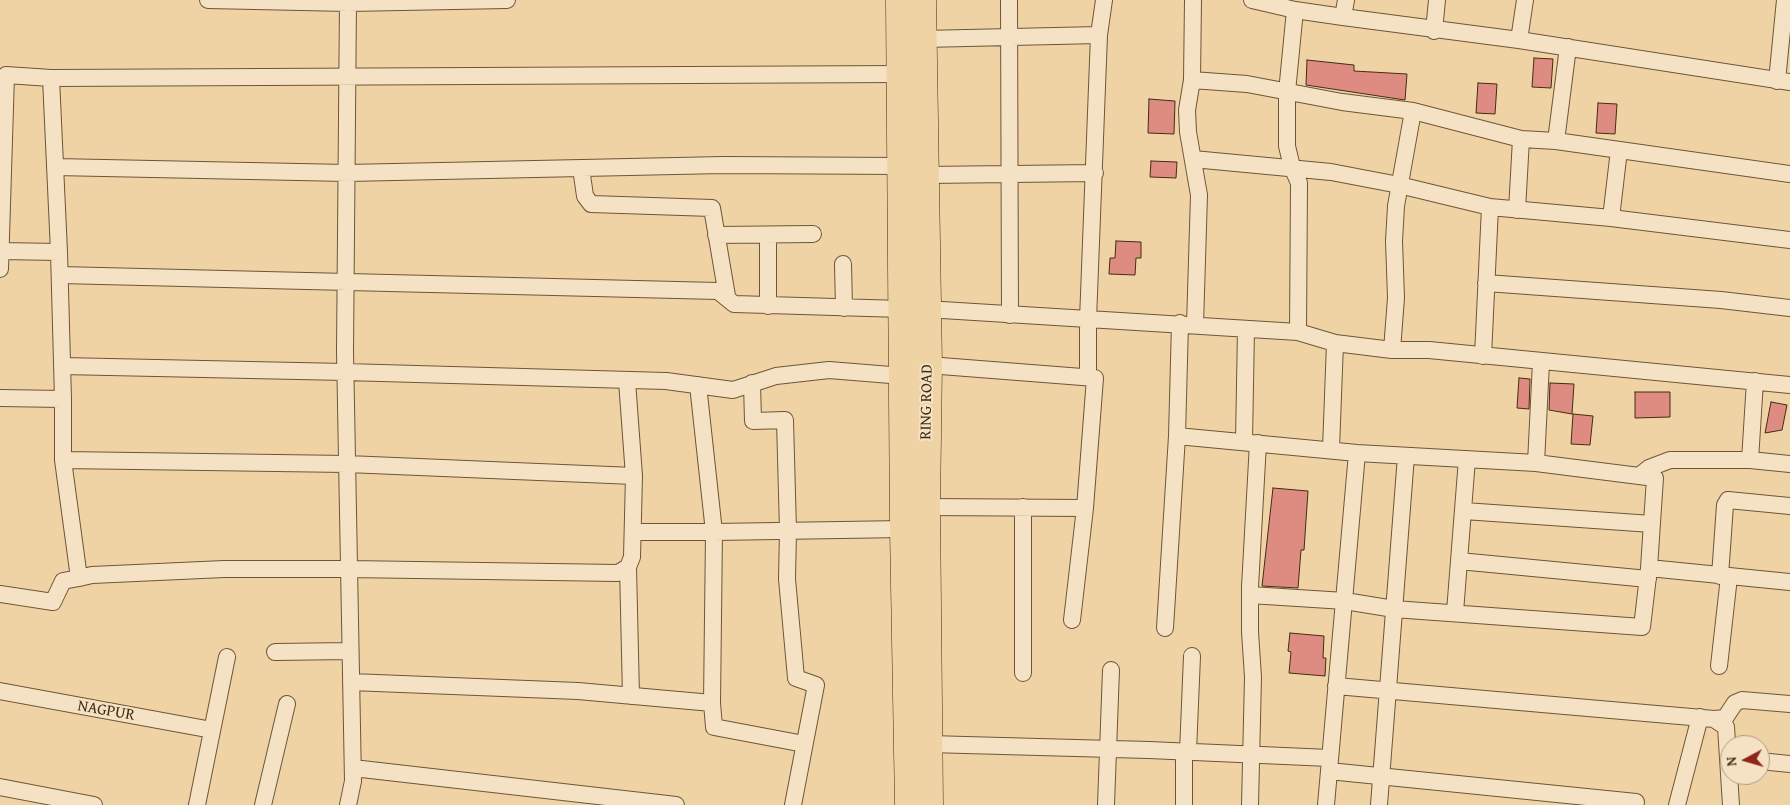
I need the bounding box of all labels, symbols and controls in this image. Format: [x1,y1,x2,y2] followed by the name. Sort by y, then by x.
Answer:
[917,364,937,440] street label: RING ROAD
[76,697,136,725] street label: NAGPUR
[1720,735,1770,785] north arrow
[1721,756,1742,767] text: N

